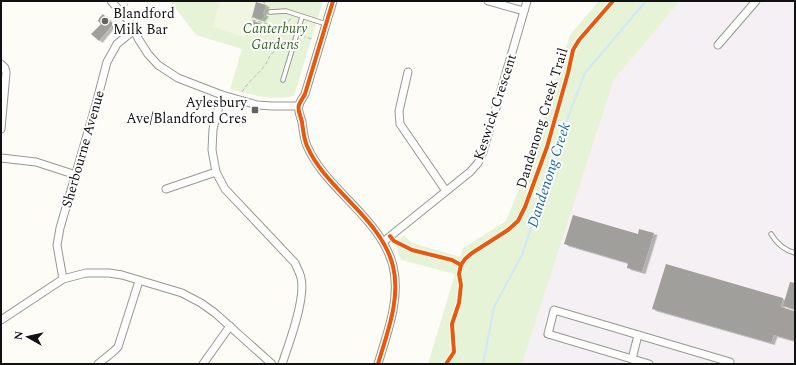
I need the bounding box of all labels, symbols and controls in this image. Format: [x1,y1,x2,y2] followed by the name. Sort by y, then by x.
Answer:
[113,3,175,40] place label: Blandford Milk Bar
[100,16,110,26] marker: Blandford Milk Bar
[243,18,308,55] park label: Canterbury Gardens
[513,46,571,190] street label: Dandenong Creek Trail
[468,51,522,163] street label: Keswick Crescent
[56,88,110,210] street label: Sherbourne Avenue
[126,92,248,129] place label: Aylesbury Ave/Blandford Cres
[250,105,260,115] marker: Aylesbury Ave/Blandford Cres
[524,120,574,230] water label: Dandenong Creek
[8,317,48,357] north arrow
[10,330,28,341] text: N

